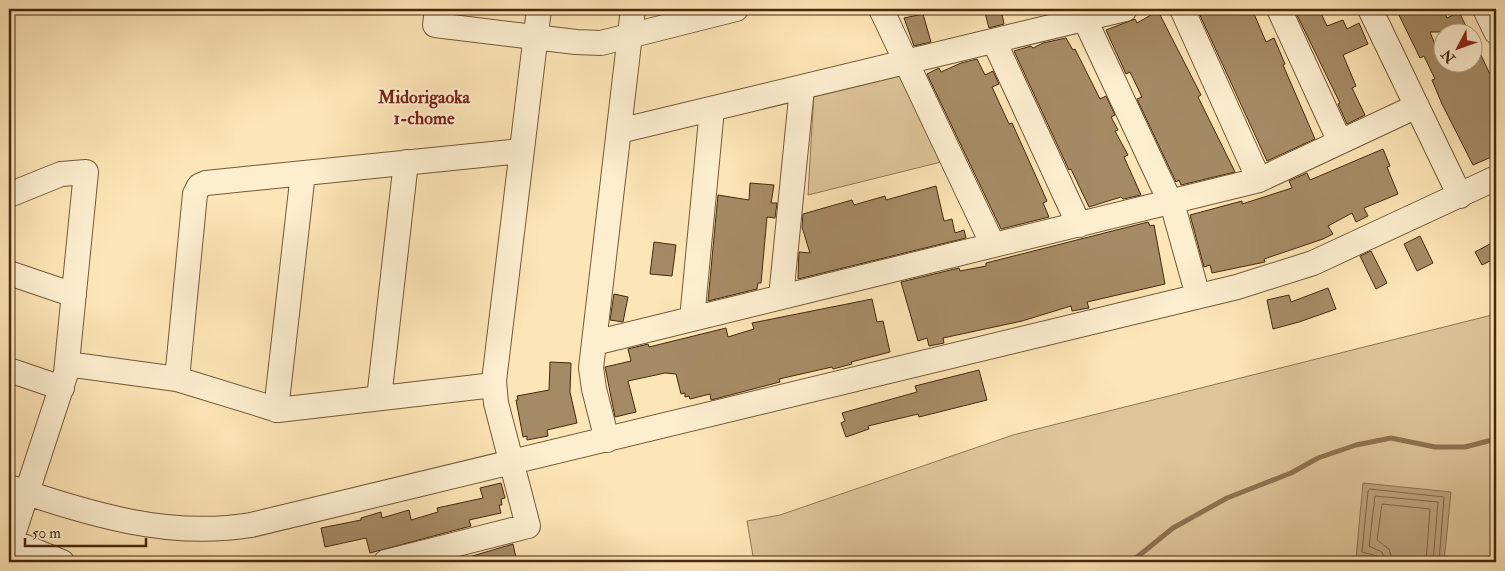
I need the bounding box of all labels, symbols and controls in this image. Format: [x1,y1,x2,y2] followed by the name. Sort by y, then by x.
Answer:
[1432,22,1482,72] north arrow
[1438,46,1460,67] text: N
[377,86,471,130] district label: Midorigaoka 1-chome
[25,516,146,548] scale bar
[32,524,61,543] text: 50 m

